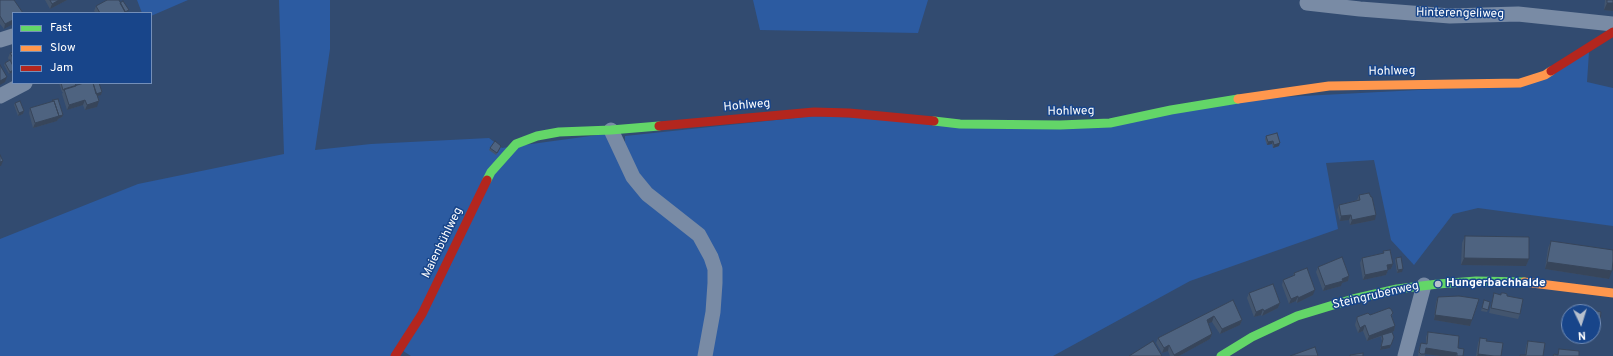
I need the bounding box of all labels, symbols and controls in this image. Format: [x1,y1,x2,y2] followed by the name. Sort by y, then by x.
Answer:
[1416,6,1504,22] street label: Hinterengeliweg
[12,12,152,84] legend
[50,20,72,36] text: Fast
[50,40,76,56] text: Slow
[50,60,73,76] text: Jam
[1368,64,1416,80] street label: Hohlweg
[723,97,771,115] street label: Hohlweg
[1047,104,1095,120] street label: Hohlweg
[420,205,466,281] street label: Maienbühlweg
[1446,277,1546,291] place label: Hungerbachhalde
[1331,279,1421,313] street label: Steingrubenweg
[1433,279,1443,289] marker: Hungerbachhalde
[1561,304,1601,344] north arrow
[1577,328,1586,342] text: N

